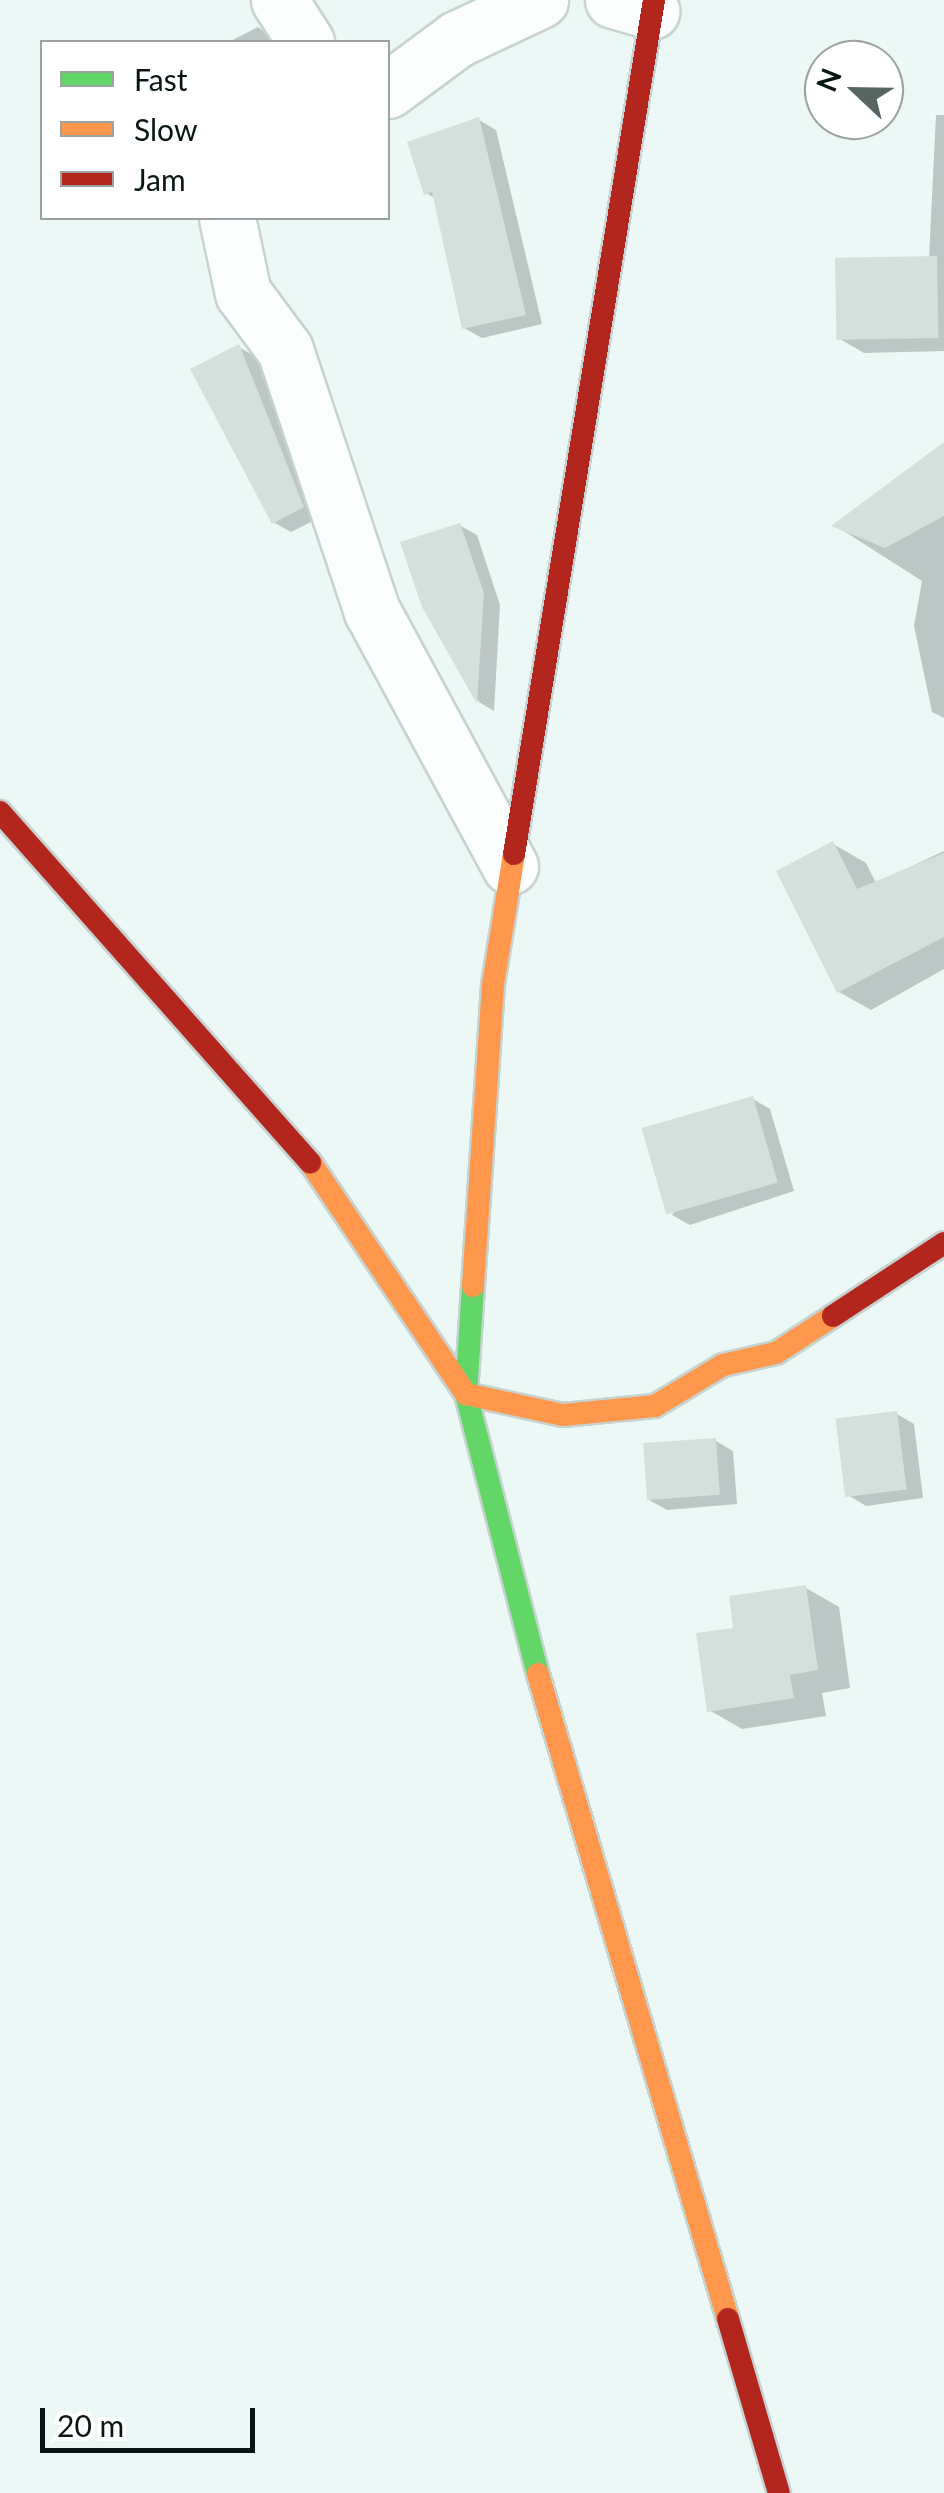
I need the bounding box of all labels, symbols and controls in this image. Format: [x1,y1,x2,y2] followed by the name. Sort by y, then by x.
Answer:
[40,40,390,220] legend
[804,40,904,140] north arrow
[134,61,188,97] text: Fast
[808,63,848,96] text: N
[134,111,197,147] text: Slow
[134,161,186,197] text: Jam
[45,2388,260,2450] scale bar
[57,2407,124,2443] text: 20 m

